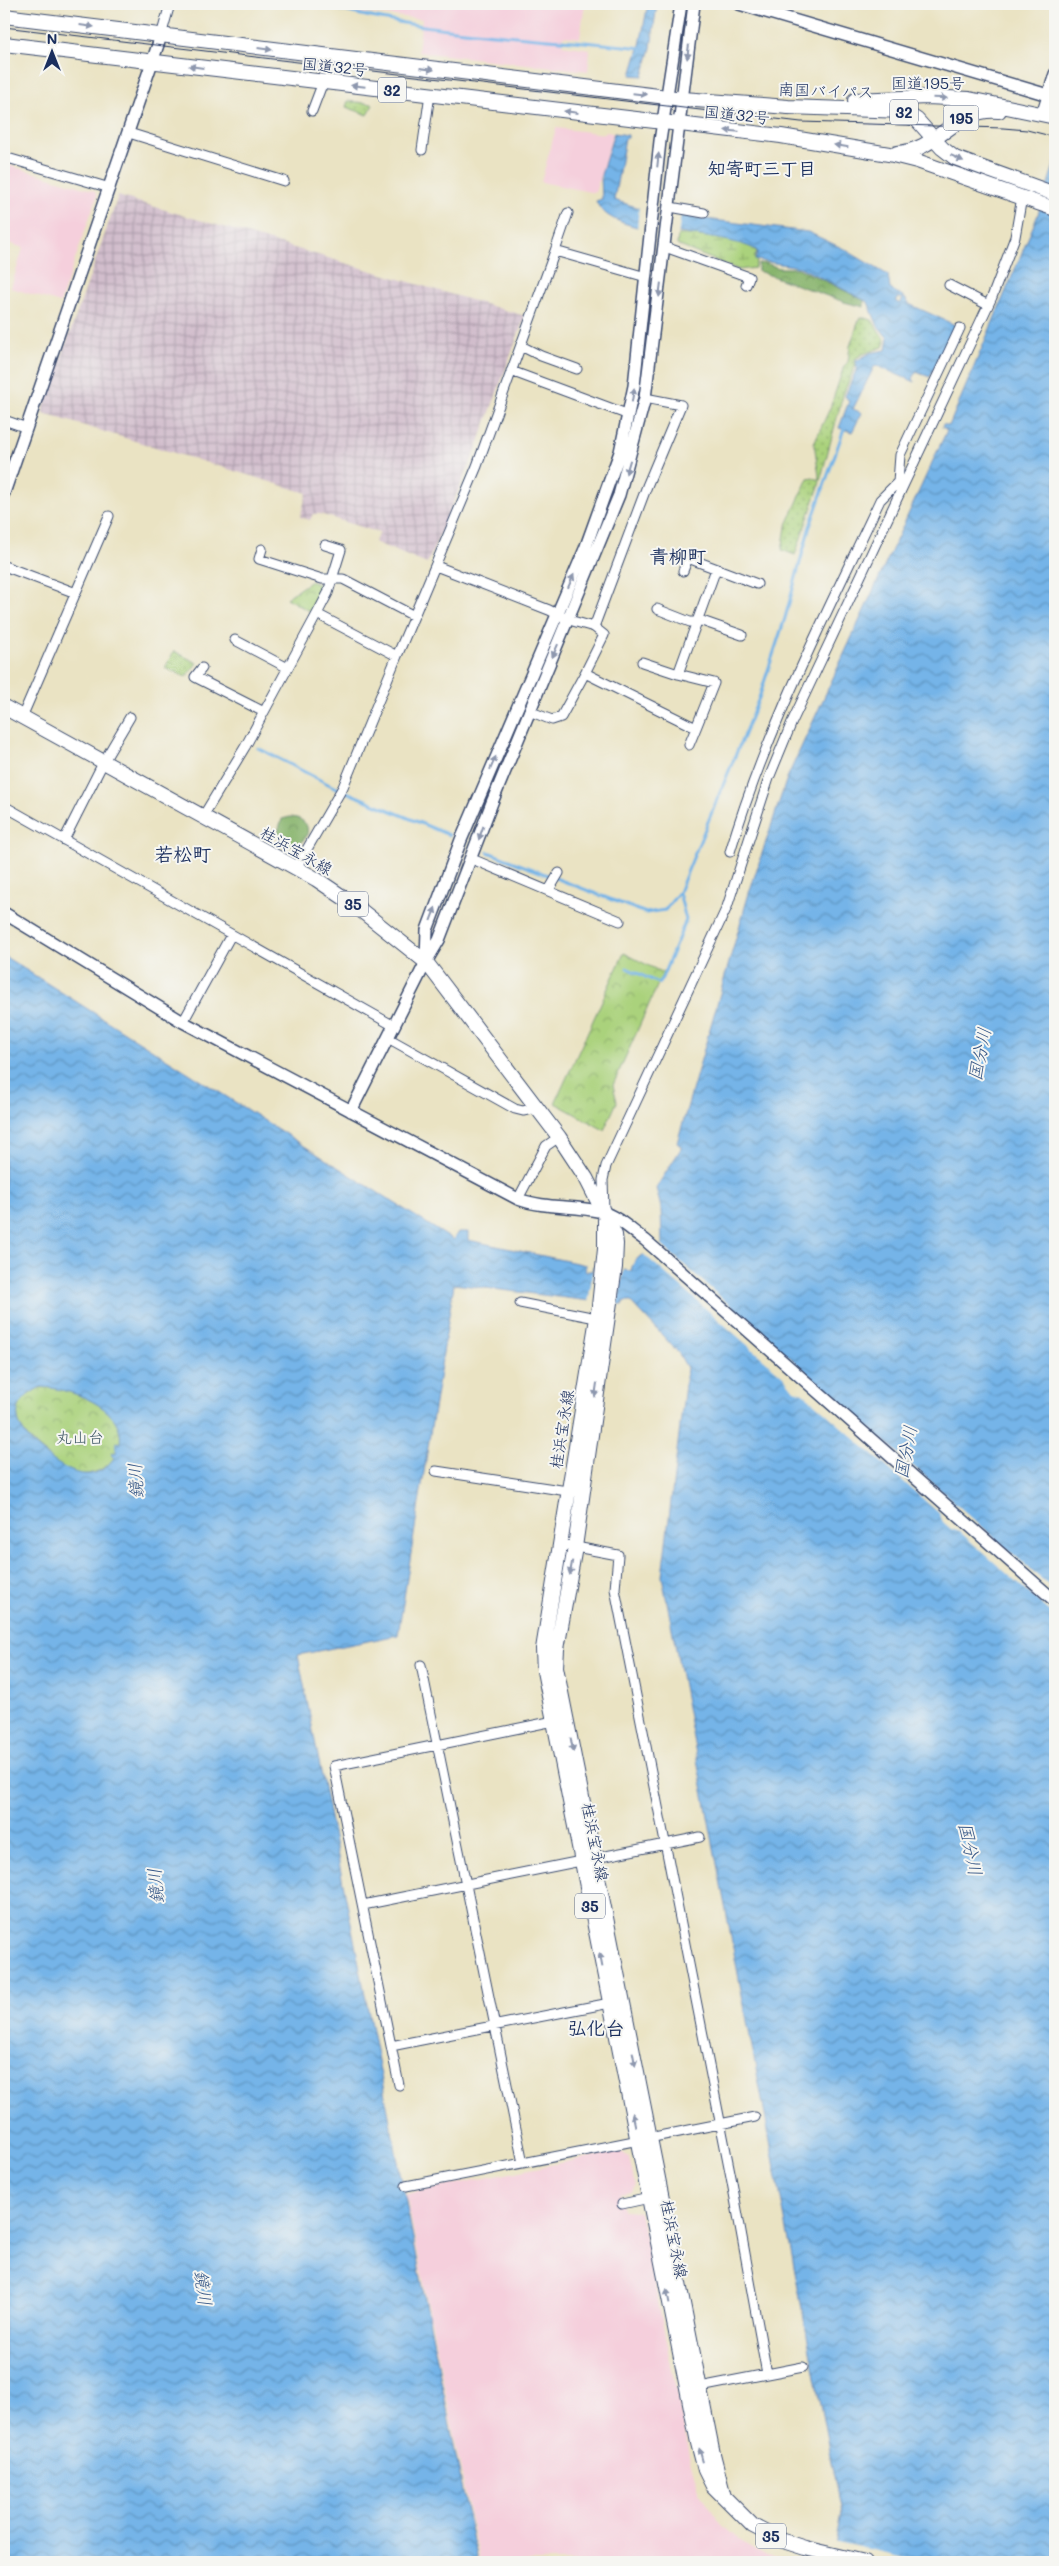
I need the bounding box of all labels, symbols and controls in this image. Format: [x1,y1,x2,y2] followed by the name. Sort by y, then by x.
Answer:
[79,22,95,30] one-way arrow
[28,28,78,78] north arrow
[47,29,57,48] text: N
[684,44,692,60] one-way arrow
[258,45,274,53] one-way arrow
[301,52,369,80] street label: 国道32号
[188,63,204,71] one-way arrow
[419,65,435,73] one-way arrow
[891,72,965,93] street label: 国道195号
[378,78,406,102] road number: 32
[778,78,874,102] street label: 南国バイパス
[349,82,365,90] one-way arrow
[632,91,648,99] one-way arrow
[932,94,948,102] one-way arrow
[703,100,771,128] street label: 国道32号
[890,100,918,124] road number: 32
[944,106,978,130] road number: 195
[563,108,579,116] one-way arrow
[724,126,740,134] one-way arrow
[832,142,848,150] one-way arrow
[654,151,662,167] one-way arrow
[949,154,964,162] one-way arrow
[708,156,816,180] district label: 知寄町三丁目
[655,282,663,298] one-way arrow
[629,386,637,402] one-way arrow
[623,460,631,475] one-way arrow
[649,543,707,568] district label: 青柳町
[567,574,575,588] one-way arrow
[551,644,559,658] one-way arrow
[490,756,498,770] one-way arrow
[257,821,337,879] street label: 桂浜宝永線
[476,826,484,841] one-way arrow
[154,841,212,866] district label: 若松町
[338,892,368,916] road number: 35
[429,906,437,921] one-way arrow
[962,1025,996,1083] water label: 国分川
[592,1382,600,1398] one-way arrow
[544,1388,578,1470] street label: 桂浜宝永線
[888,1423,922,1481] water label: 国分川
[56,1426,104,1447] park label: 丸山台
[122,1462,148,1500] water label: 鏡川
[567,1560,575,1576] one-way arrow
[568,1738,576,1754] one-way arrow
[578,1801,614,1883] street label: 桂浜宝永線
[954,1820,988,1878] water label: 国分川
[141,1867,169,1905] water label: 鏡川
[575,1894,605,1918] road number: 35
[597,1953,605,1968] one-way arrow
[567,2015,625,2040] district label: 弘化台
[631,2052,639,2068] one-way arrow
[630,2112,638,2127] one-way arrow
[657,2198,693,2280] street label: 桂浜宝永線
[190,2269,218,2307] water label: 鏡川
[664,2288,672,2304] one-way arrow
[697,2448,705,2463] one-way arrow
[756,2524,786,2548] road number: 35

